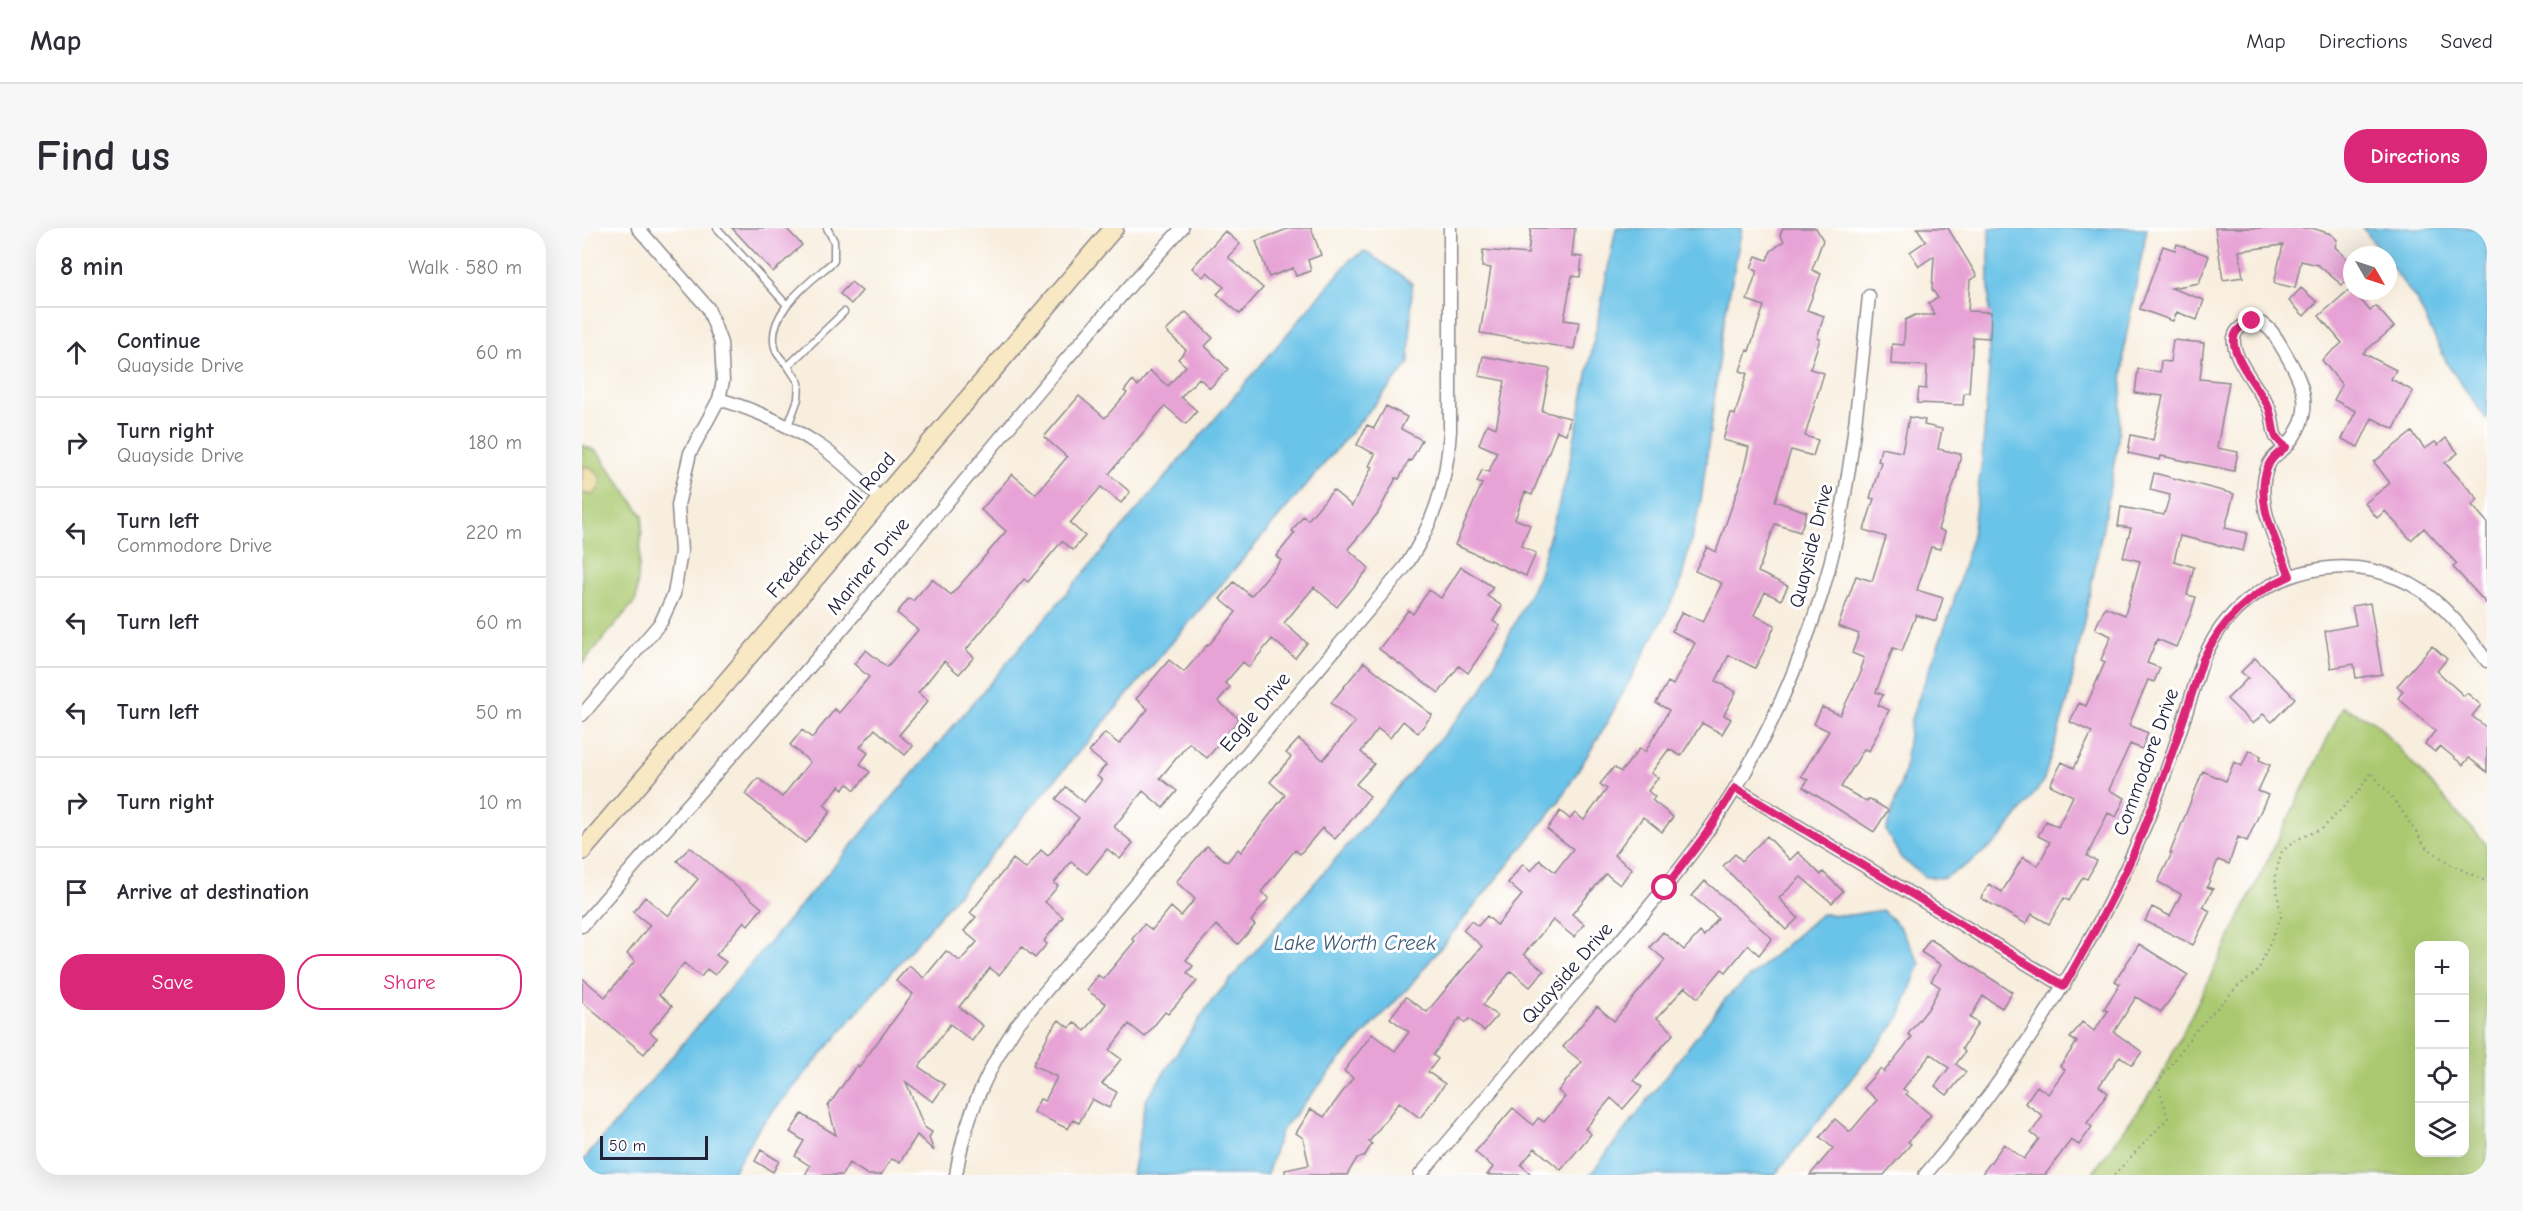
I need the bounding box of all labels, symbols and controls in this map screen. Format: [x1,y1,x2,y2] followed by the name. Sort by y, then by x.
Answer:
[30,25,81,57] text: Map
[2246,29,2286,53] text: Map
[2319,29,2408,53] text: Directions
[2441,29,2493,53] text: Saved
[2344,129,2487,183] button: Directions
[36,132,170,181] text: Find us
[2343,246,2397,300] north arrow
[60,252,124,282] text: 8 min
[408,256,522,279] text: Walk · 580 m
[2238,307,2264,333] route end
[117,328,200,354] text: Continue
[60,336,93,369] icon: ahead
[476,341,522,364] text: 60 m
[117,354,244,377] text: Quayside Drive
[117,418,214,444] text: Turn right
[60,426,93,459] icon: right
[468,431,522,454] text: 180 m
[117,444,244,467] text: Quayside Drive
[762,448,900,602] street label: Frederick Small Road
[1784,482,1838,610] street label: Quayside Drive
[117,508,199,534] text: Turn left
[822,513,914,619] street label: Mariner Drive
[60,516,93,549] icon: left
[466,521,522,544] text: 220 m
[117,534,272,557] text: Commodore Drive
[60,606,93,639] icon: left
[117,609,199,635] text: Turn left
[476,611,522,634] text: 60 m
[1215,667,1295,757] street label: Eagle Drive
[2109,685,2183,839] street label: Commodore Drive
[60,696,93,729] icon: left
[117,699,199,725] text: Turn left
[476,701,522,724] text: 50 m
[60,786,93,819] icon: right
[117,789,214,815] text: Turn right
[479,791,522,814] text: 10 m
[1651,874,1677,900] route start
[60,876,93,909] icon: arrive
[117,879,309,905] text: Arrive at destination
[1517,918,1617,1028] street label: Quayside Drive
[1274,931,1437,955] water label: Lake Worth Creek
[2415,941,2469,1157] map controls
[2415,941,2469,995] button: +
[60,954,285,1010] button: Save
[297,954,522,1010] button: Share
[2415,995,2469,1049] button: −
[2415,1049,2469,1103] button: locate
[2415,1103,2469,1157] button: layers
[600,1133,708,1160] scale bar
[609,1137,646,1155] text: 50 m

